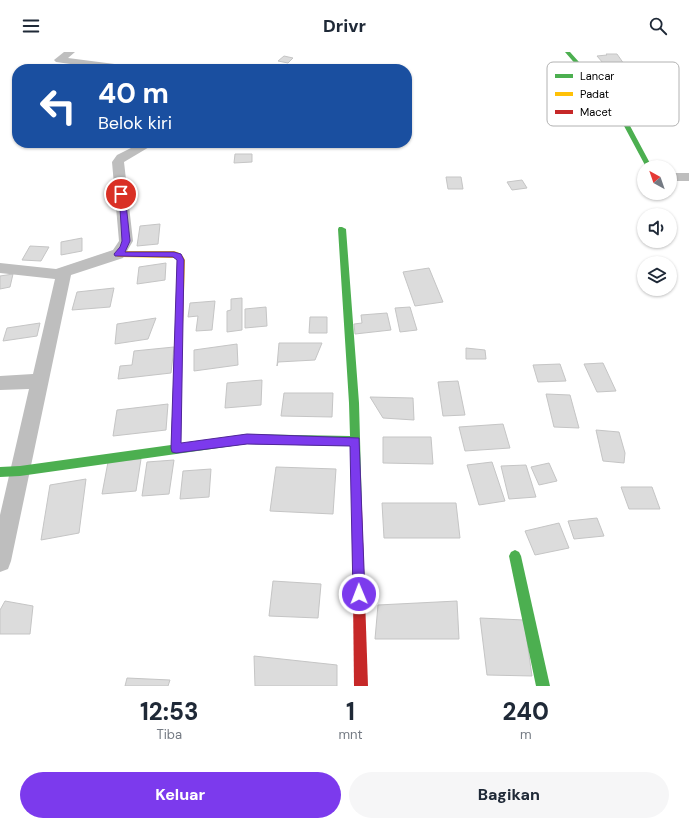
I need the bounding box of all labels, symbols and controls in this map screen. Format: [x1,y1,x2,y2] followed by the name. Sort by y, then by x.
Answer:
[323,14,366,38] text: Drivr
[20,15,42,37] icon: menu
[647,15,669,37] icon: search
[547,62,679,126] legend
[580,69,614,83] text: Lancar
[98,75,169,112] text: 40 m
[32,80,84,132] icon: left
[580,87,609,101] text: Padat
[580,105,612,119] text: Macet
[98,111,172,135] text: Belok kiri
[637,160,677,200] north arrow
[637,160,677,296] map controls
[104,177,138,211] pin
[110,183,132,205] icon: arrive
[637,208,677,248] button: sound
[637,256,677,296] button: layers
[338,573,380,615] position arrow
[140,696,198,727] text: 12:53
[346,696,355,727] text: 1
[503,696,549,727] text: 240
[156,726,182,743] text: Tiba
[338,726,363,743] text: mnt
[520,726,532,743] text: m
[20,772,341,818] button: Keluar
[349,772,669,818] button: Bagikan

